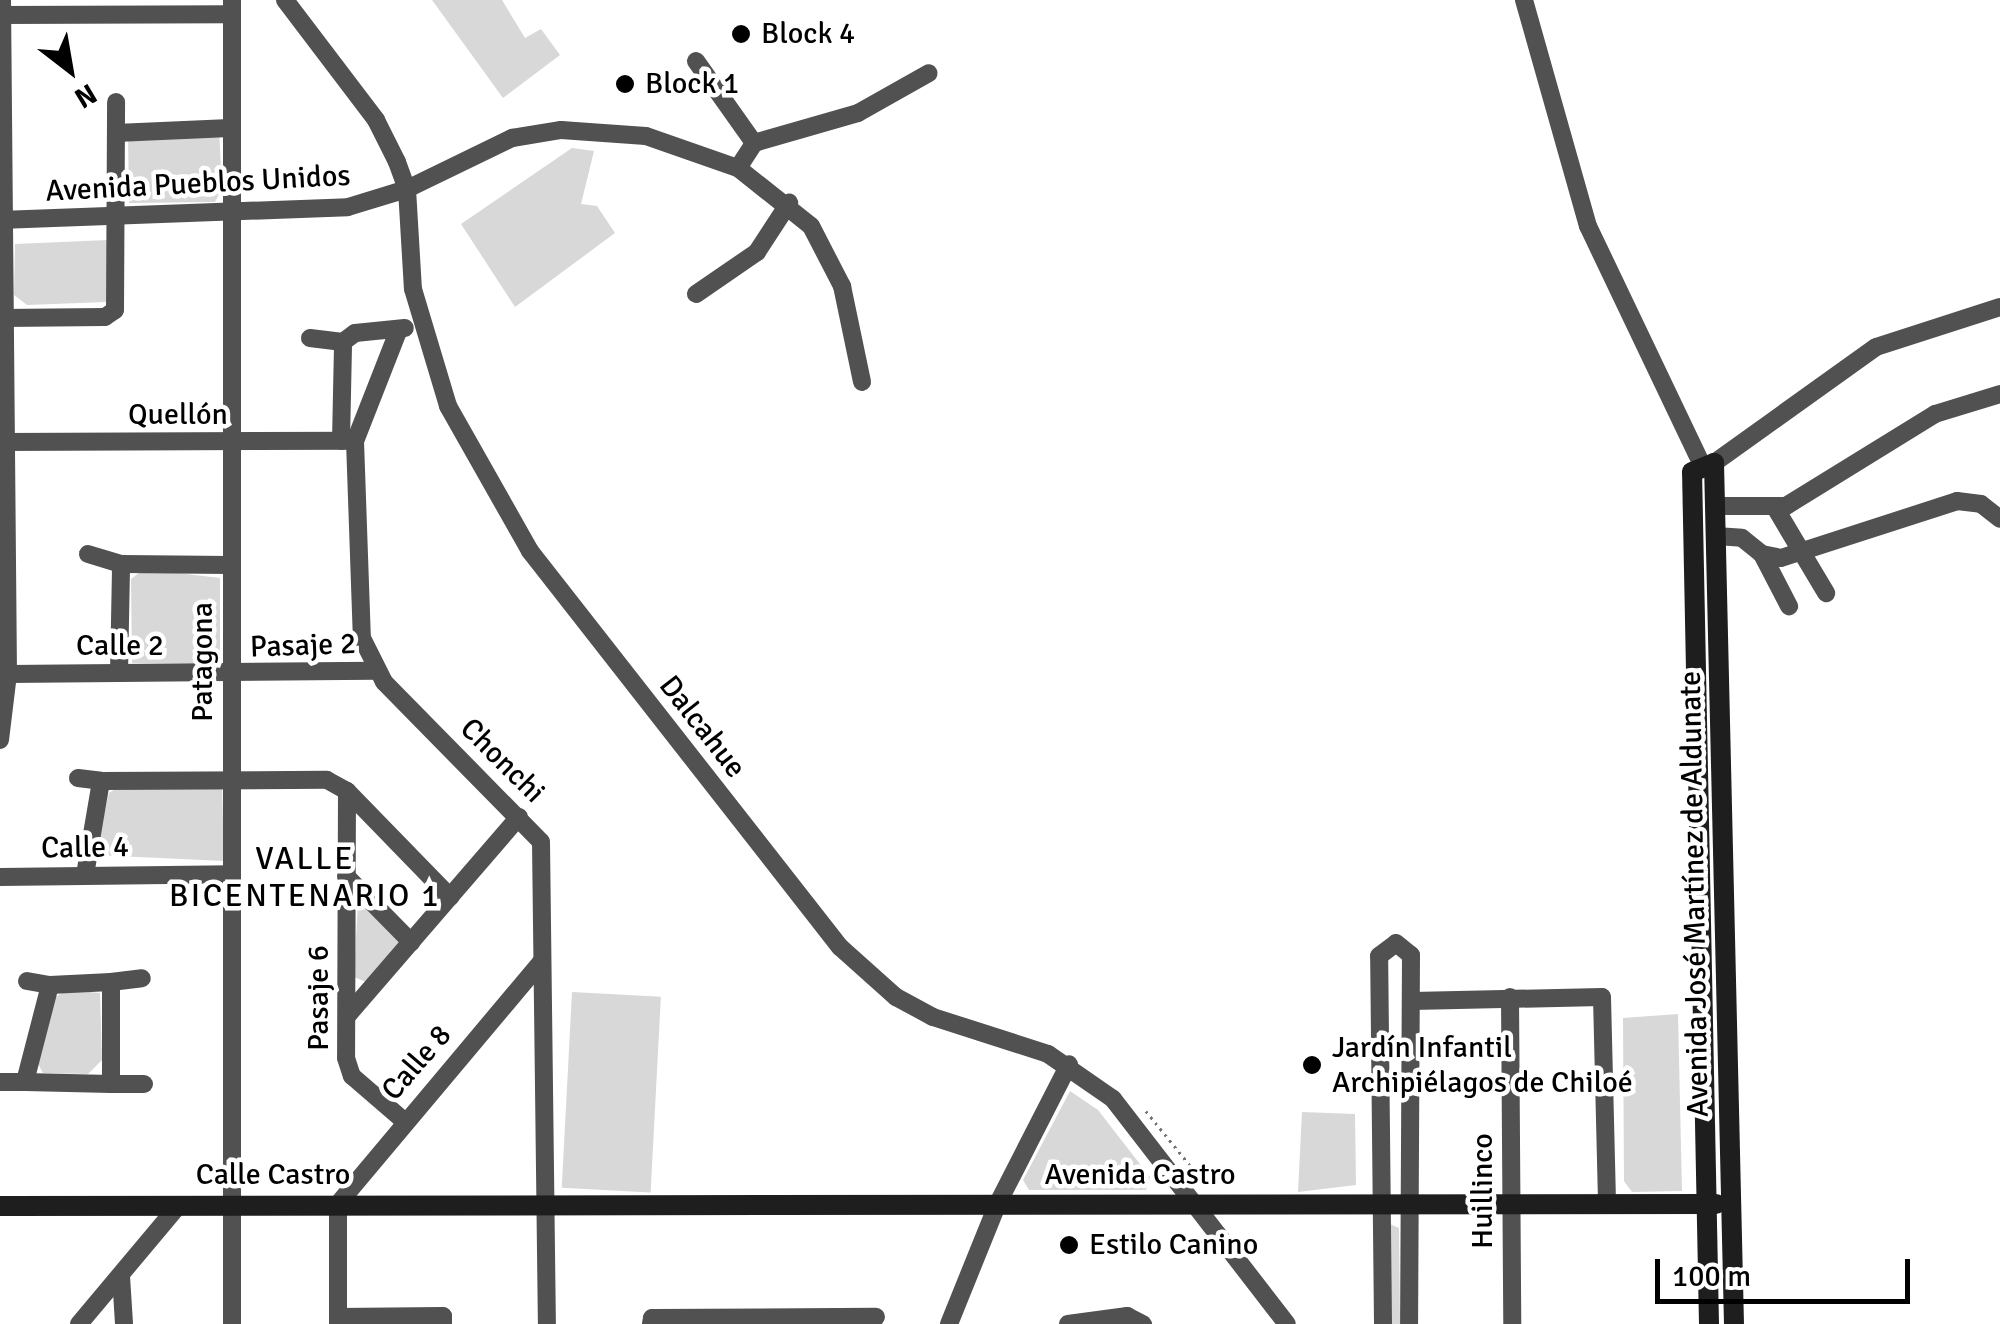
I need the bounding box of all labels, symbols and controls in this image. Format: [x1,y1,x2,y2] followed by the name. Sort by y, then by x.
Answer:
[761,16,855,52] place label: Block 4
[20,20,120,120] north arrow
[730,23,752,45] marker: Block 4
[645,66,739,102] place label: Block 1
[614,73,636,95] marker: Block 1
[68,76,103,115] text: N
[45,158,351,210] street label: Avenida Pueblos Unidos
[128,397,228,433] street label: Quellón
[185,602,221,722] street label: Patagona
[249,626,357,666] street label: Pasaje 2
[76,628,164,664] street label: Calle 2
[651,669,753,785] street label: Dalcahue
[1673,670,1717,1118] street label: Avenida José Martínez de Aldunate
[452,711,552,811] street label: Chonchi
[41,829,129,867] street label: Calle 4
[169,841,441,916] district label: VALLE BICENTENARIO 1
[301,945,337,1051] street label: Pasaje 6
[375,1018,459,1108] street label: Calle 8
[1332,1030,1633,1100] place label: Jardín Infantil Archipiélagos de Chiloé
[1301,1054,1323,1076] marker: Jardín Infantil Archipiélagos de Chiloé
[1465,1133,1501,1249] street label: Huillinco
[196,1157,350,1193] street label: Calle Castro
[1044,1157,1236,1193] street label: Avenida Castro
[1089,1227,1258,1263] place label: Estilo Canino
[1058,1234,1080,1256] marker: Estilo Canino
[1660,1239,1915,1301] scale bar
[1672,1258,1751,1295] text: 100 m

